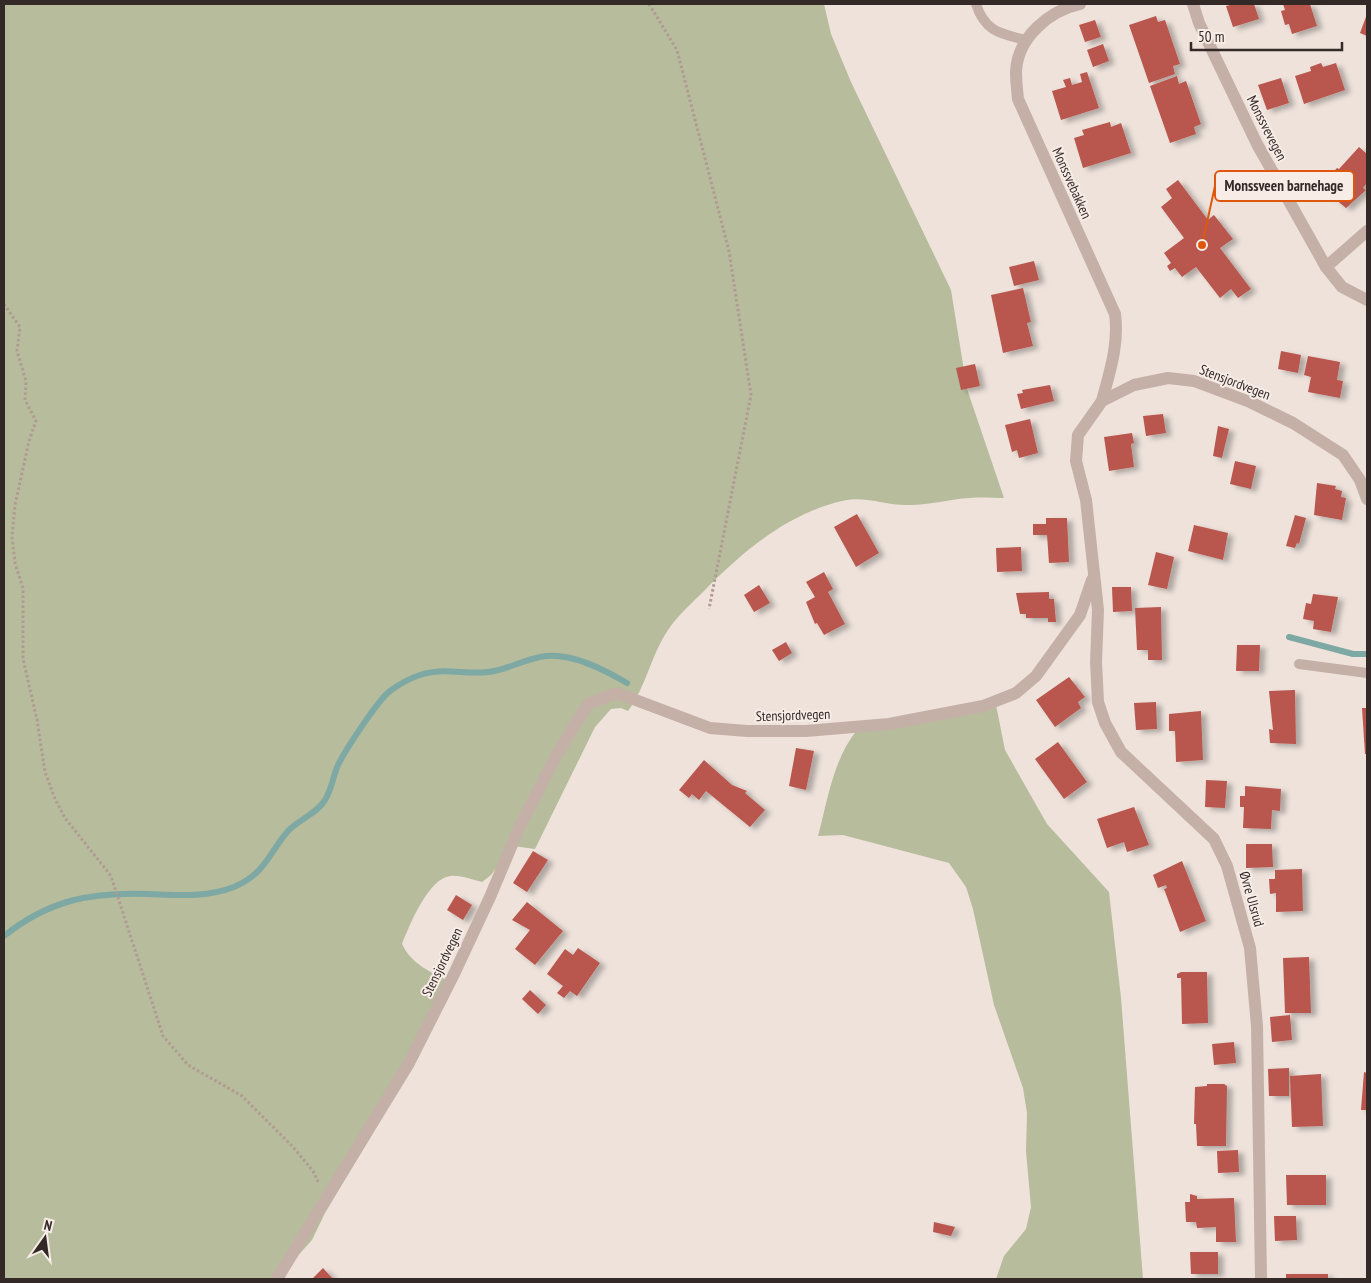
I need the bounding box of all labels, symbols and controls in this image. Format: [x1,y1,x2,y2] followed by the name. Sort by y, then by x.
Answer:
[1191,20,1342,52] scale bar
[1198,27,1224,46] text: 50 m
[1243,92,1291,164] street label: Monssvevegen
[1048,145,1096,221] street label: Monssvebakken
[1215,171,1354,201] callout: Monssveen barnehage
[1225,176,1343,195] text: Monssveen barnehage
[1197,360,1273,404] street label: Stensjordvegen
[755,705,831,725] street label: Stensjordvegen
[1236,869,1268,929] street label: Øvre Ulsrud
[418,925,466,999] street label: Stensjordvegen
[20,1213,70,1263] north arrow
[42,1216,54,1235] text: N

